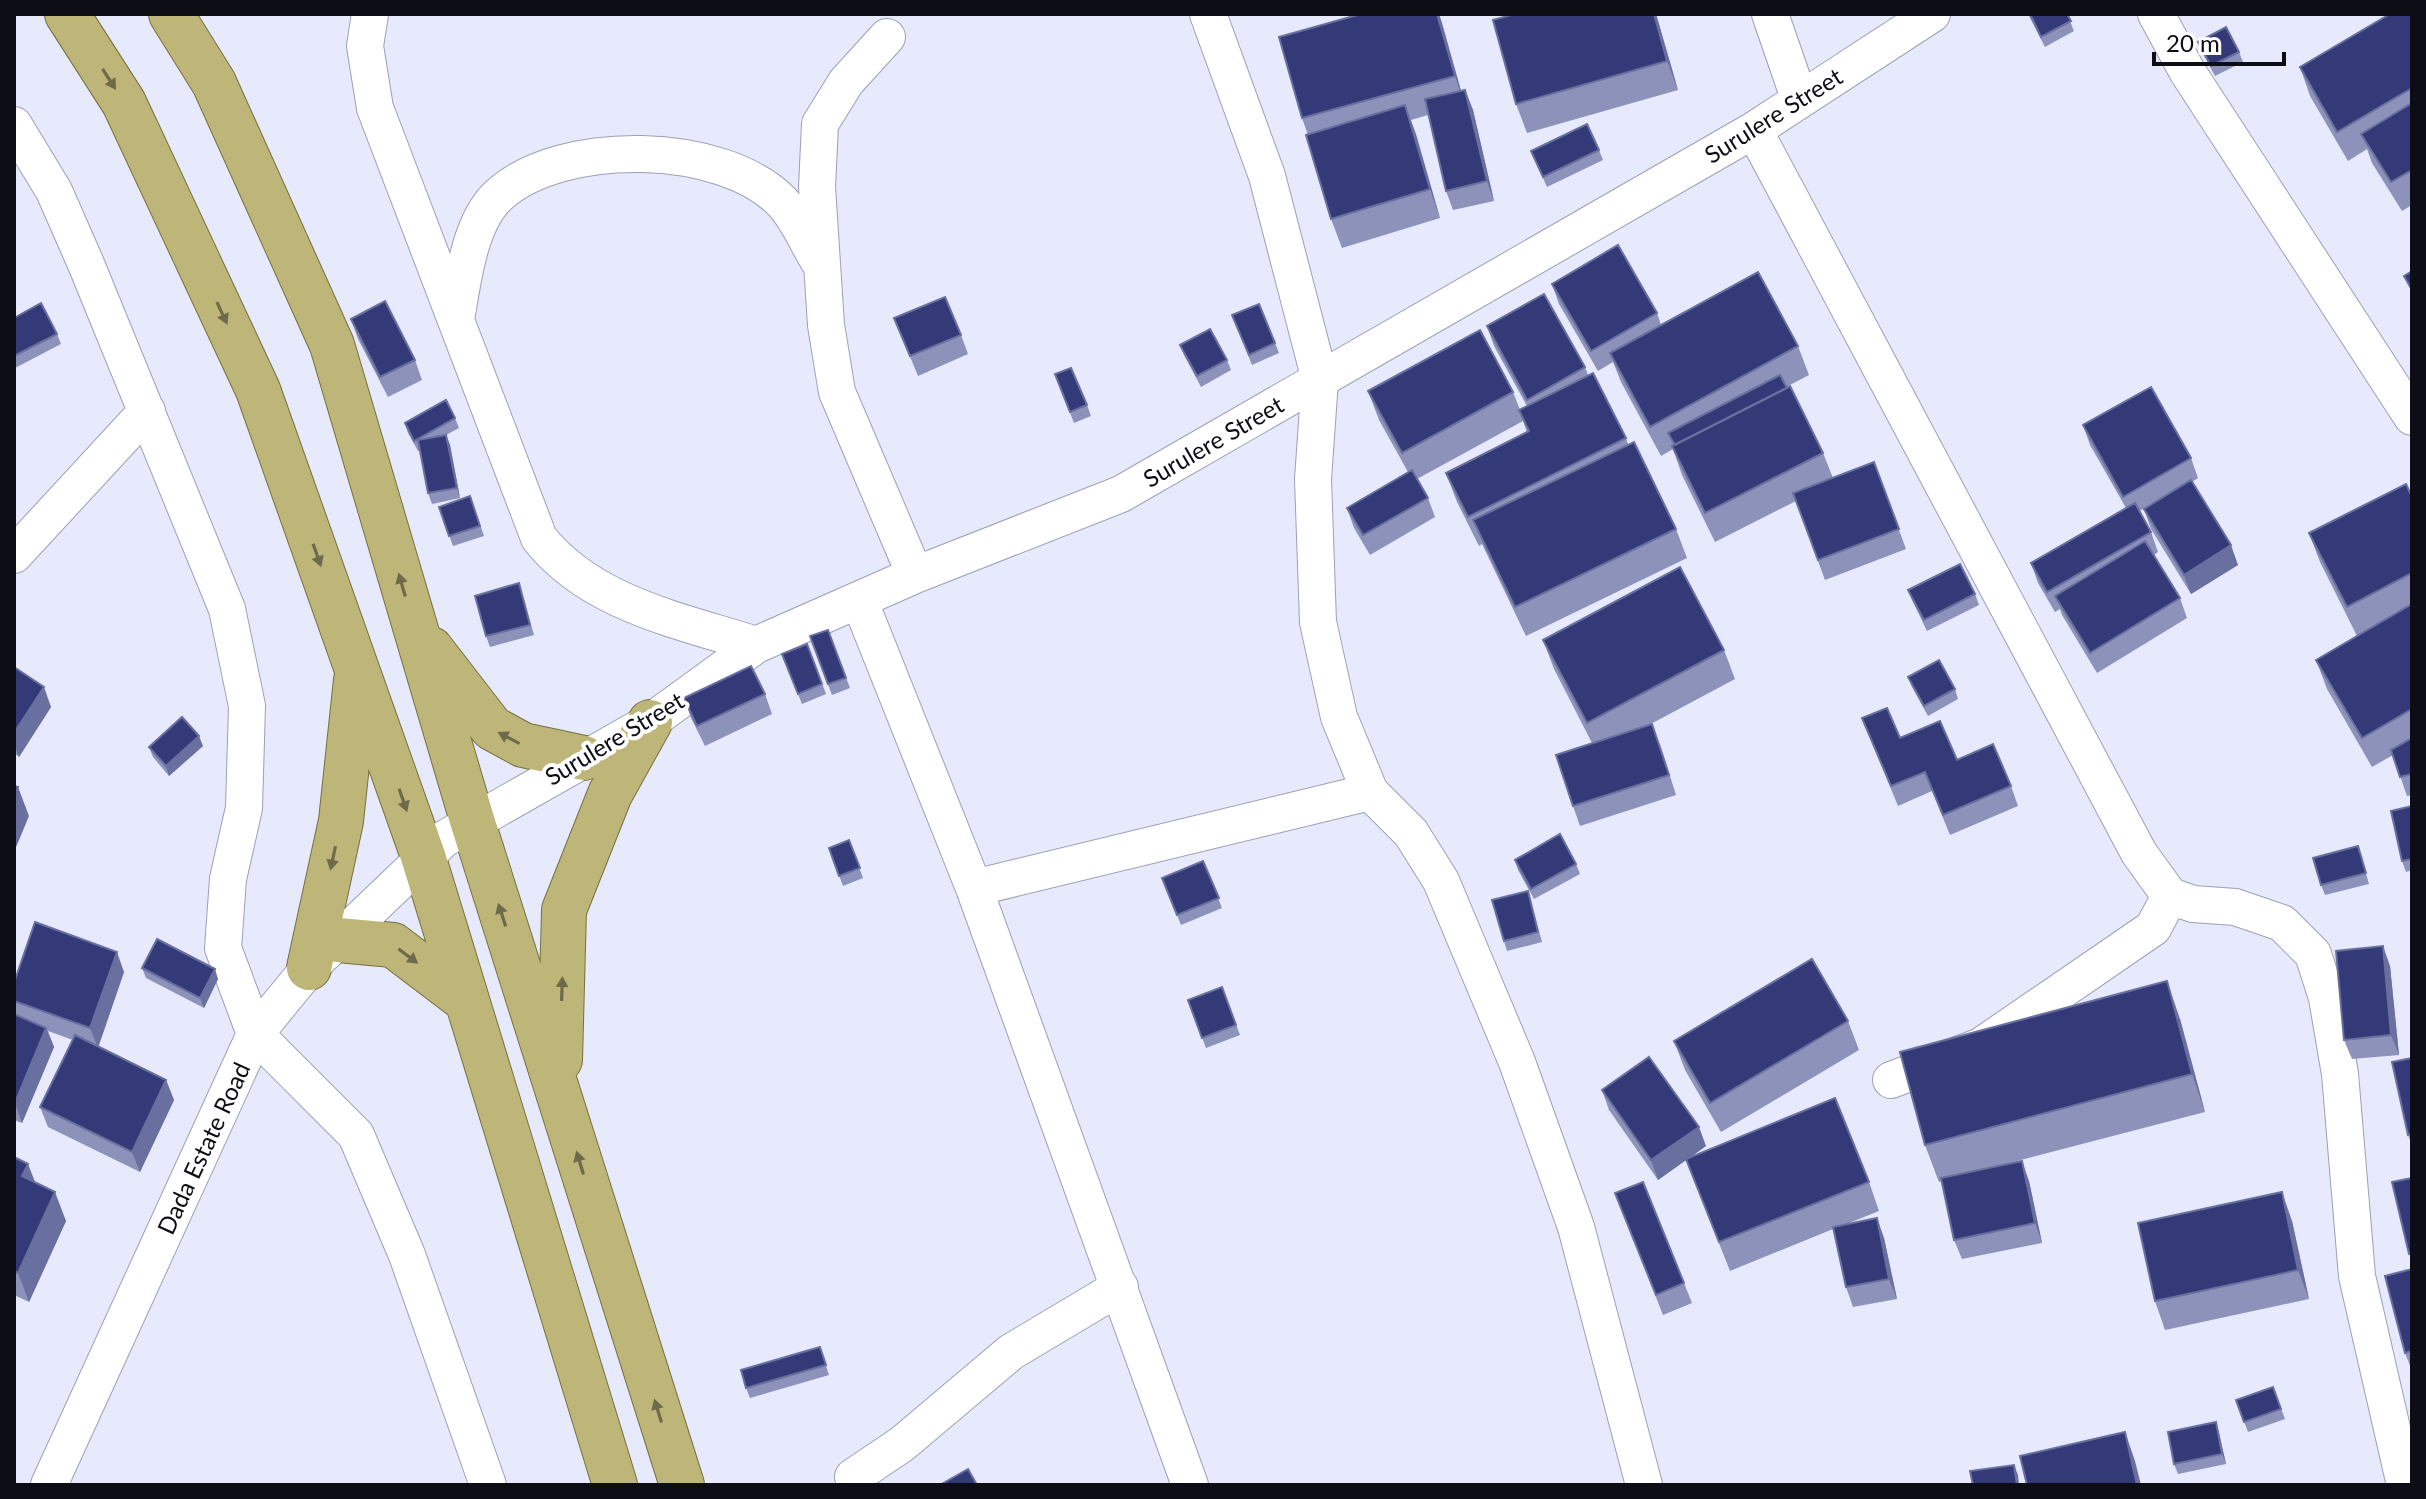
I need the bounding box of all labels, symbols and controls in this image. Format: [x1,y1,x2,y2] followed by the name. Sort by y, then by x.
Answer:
[2154,16,2284,66] scale bar
[2166,28,2220,57] text: 20 m
[1699,61,1848,169] street label: Surulere Street
[102,69,117,90] one-way arrow
[216,301,229,325] one-way arrow
[1138,389,1289,493] street label: Surulere Street
[311,543,323,567] one-way arrow
[395,573,408,597] one-way arrow
[539,685,689,791] street label: Surulere Street
[498,731,521,744] one-way arrow
[397,789,410,813] one-way arrow
[326,845,339,870] one-way arrow
[495,902,507,926] one-way arrow
[398,948,418,964] one-way arrow
[555,976,568,1001] one-way arrow
[150,1057,256,1239] street label: Dada Estate Road
[573,1150,586,1174] one-way arrow
[651,1398,664,1422] one-way arrow

